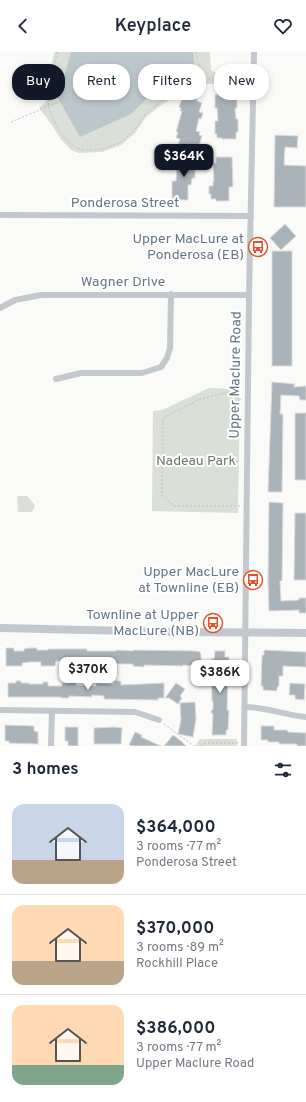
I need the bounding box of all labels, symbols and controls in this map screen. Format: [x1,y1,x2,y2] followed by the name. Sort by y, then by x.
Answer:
[12,15,34,37] icon: back
[115,15,191,38] text: Keyplace
[272,15,294,37] icon: heart
[12,64,65,100] chip: Buy
[73,64,130,100] chip: Rent
[138,64,206,100] chip: Filters
[214,64,269,100] chip: New
[156,144,212,178] pin: $364K
[163,149,205,165] text: $364K
[71,195,179,212] street label: Ponderosa Street
[132,231,244,264] place label: Upper MacLure at Ponderosa (EB)
[247,236,269,258] bus stop icon: Upper MacLure at Ponderosa (EB)
[81,274,165,291] street label: Wagner Drive
[226,311,246,439] street label: Upper Maclure Road
[156,453,236,470] park label: Nadeau Park
[138,564,239,597] place label: Upper MacLure at Townline (EB)
[242,569,264,591] bus stop icon: Upper MacLure at Townline (EB)
[86,607,200,640] place label: Townline at Upper MacLure (NB)
[202,612,224,634] bus stop icon: Townline at Upper MacLure (NB)
[60,657,116,691] pin: $370K
[192,660,248,694] pin: $386K
[68,662,108,678] text: $370K
[199,665,241,681] text: $386K
[12,759,79,781] text: 3 homes
[272,759,294,781] icon: filters
[136,817,216,839] text: $364,000
[44,820,92,868] icon: home
[136,839,221,855] text: 3 rooms · 77 m²
[136,855,237,871] text: Ponderosa Street
[136,918,214,940] text: $370,000
[44,921,92,969] icon: home
[136,940,224,956] text: 3 rooms · 89 m²
[136,956,218,972] text: Rockhill Place
[136,1018,215,1040] text: $386,000
[44,1021,92,1069] icon: home
[136,1040,221,1056] text: 3 rooms · 77 m²
[136,1056,254,1072] text: Upper Maclure Road

